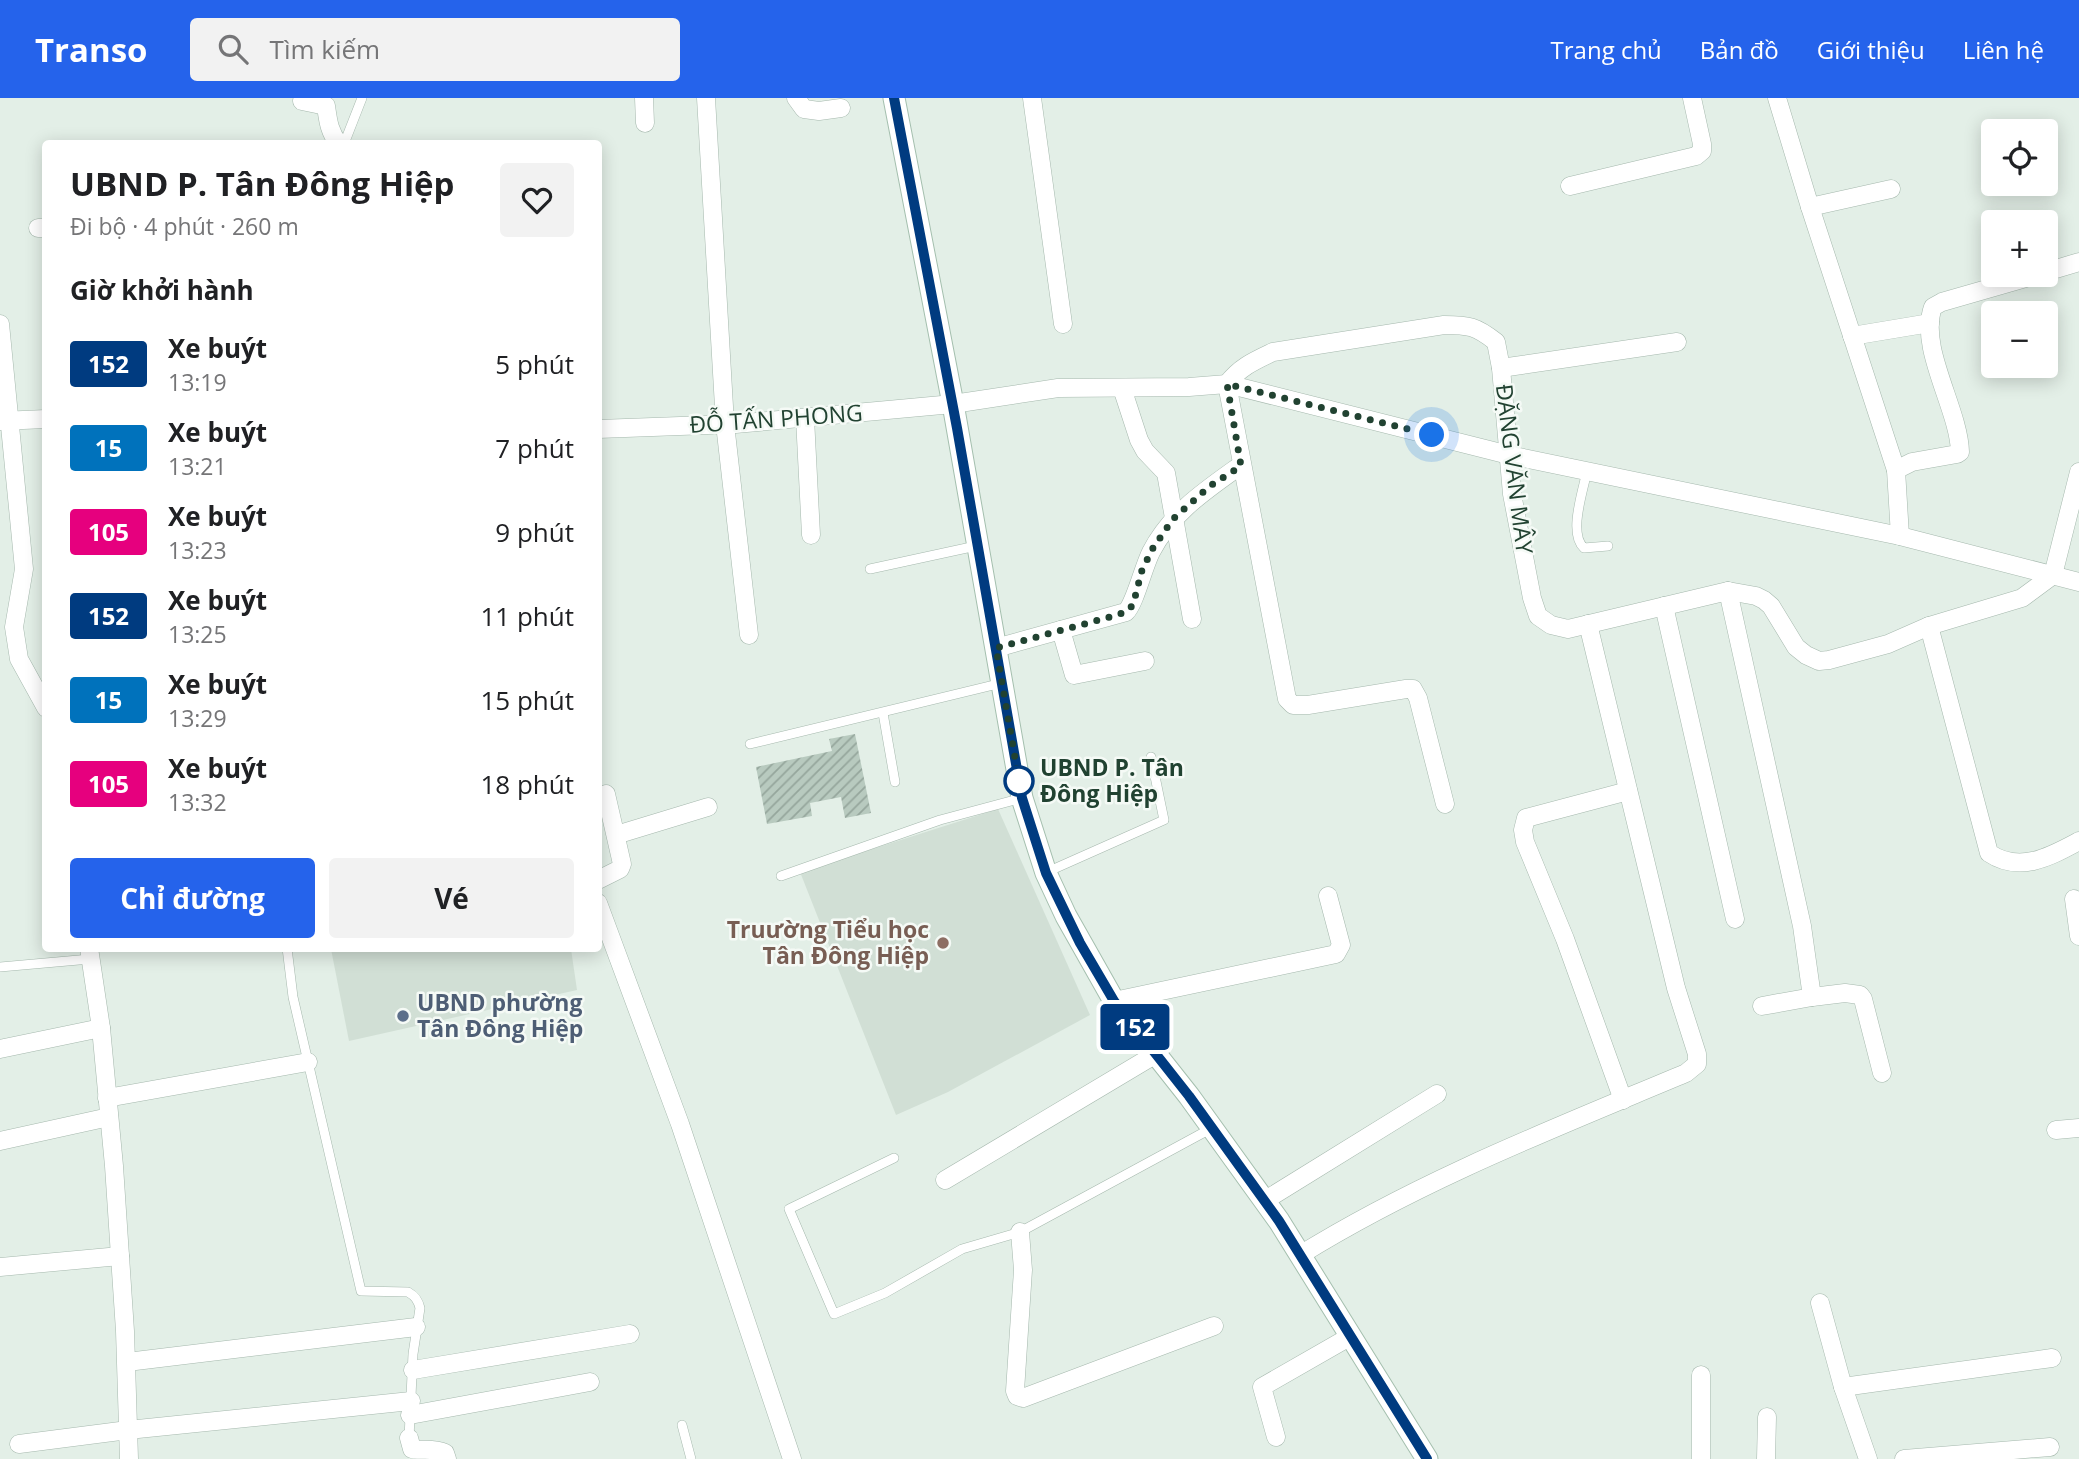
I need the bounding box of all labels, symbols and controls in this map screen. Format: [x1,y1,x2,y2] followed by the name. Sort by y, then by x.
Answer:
[190,18,680,81] search box
[35,27,148,72] text: Transo
[214,30,252,68] icon: search
[270,31,380,67] text: Tìm kiếm
[1551,33,1662,66] text: Trang chủ
[1700,33,1779,66] text: Bản đồ
[1817,33,1925,66] text: Giới thiệu
[1963,33,2044,66] text: Liên hệ
[1981,119,2058,378] map controls
[1981,119,2058,196] button: locate
[70,161,454,206] text: UBND P. Tân Đông Hiệp
[500,163,574,237] button: heart
[70,210,299,242] text: Đi bộ · 4 phút · 260 m
[1981,210,2058,287] button: +
[70,272,254,308] text: Giờ khởi hành
[1981,301,2058,378] button: −
[168,330,267,366] text: Xe buýt
[495,346,574,382] text: 5 phút
[88,347,129,380] text: 152
[168,366,227,398] text: 13:19
[1489,382,1541,556] street label: ĐẶNG VĂN MÂY
[688,396,864,440] street label: ĐỖ TẤN PHONG
[168,414,267,450] text: Xe buýt
[1414,417,1449,452] your location
[495,430,574,466] text: 7 phút
[95,431,122,464] text: 15
[168,450,227,482] text: 13:21
[168,498,267,534] text: Xe buýt
[495,514,574,550] text: 9 phút
[88,515,129,548] text: 105
[168,534,227,566] text: 13:23
[168,582,267,618] text: Xe buýt
[480,598,574,634] text: 11 phút
[88,599,129,632] text: 152
[168,618,227,650] text: 13:25
[168,666,267,702] text: Xe buýt
[480,682,574,718] text: 15 phút
[95,683,122,716] text: 15
[168,702,227,734] text: 13:29
[168,750,267,786] text: Xe buýt
[1040,751,1184,809] place label: UBND P. Tân Đông Hiệp
[480,766,574,802] text: 18 phút
[1004,766,1034,796] marker: UBND P. Tân Đông Hiệp
[88,767,129,800] text: 105
[168,786,227,818] text: 13:32
[70,858,315,938] button: Chỉ đường
[329,858,574,938] button: Vé
[727,913,929,971] place label: Truường Tiểu học Tân Đông Hiệp
[935,935,951,951] marker: Truường Tiểu học Tân Đông Hiệp
[417,986,583,1044] place label: UBND phường Tân Đông Hiệp
[1095,1004,1175,1050] line badge: 152
[395,1008,411,1024] marker: UBND phường Tân Đông Hiệp
[1114,1010,1156,1043] text: 152

